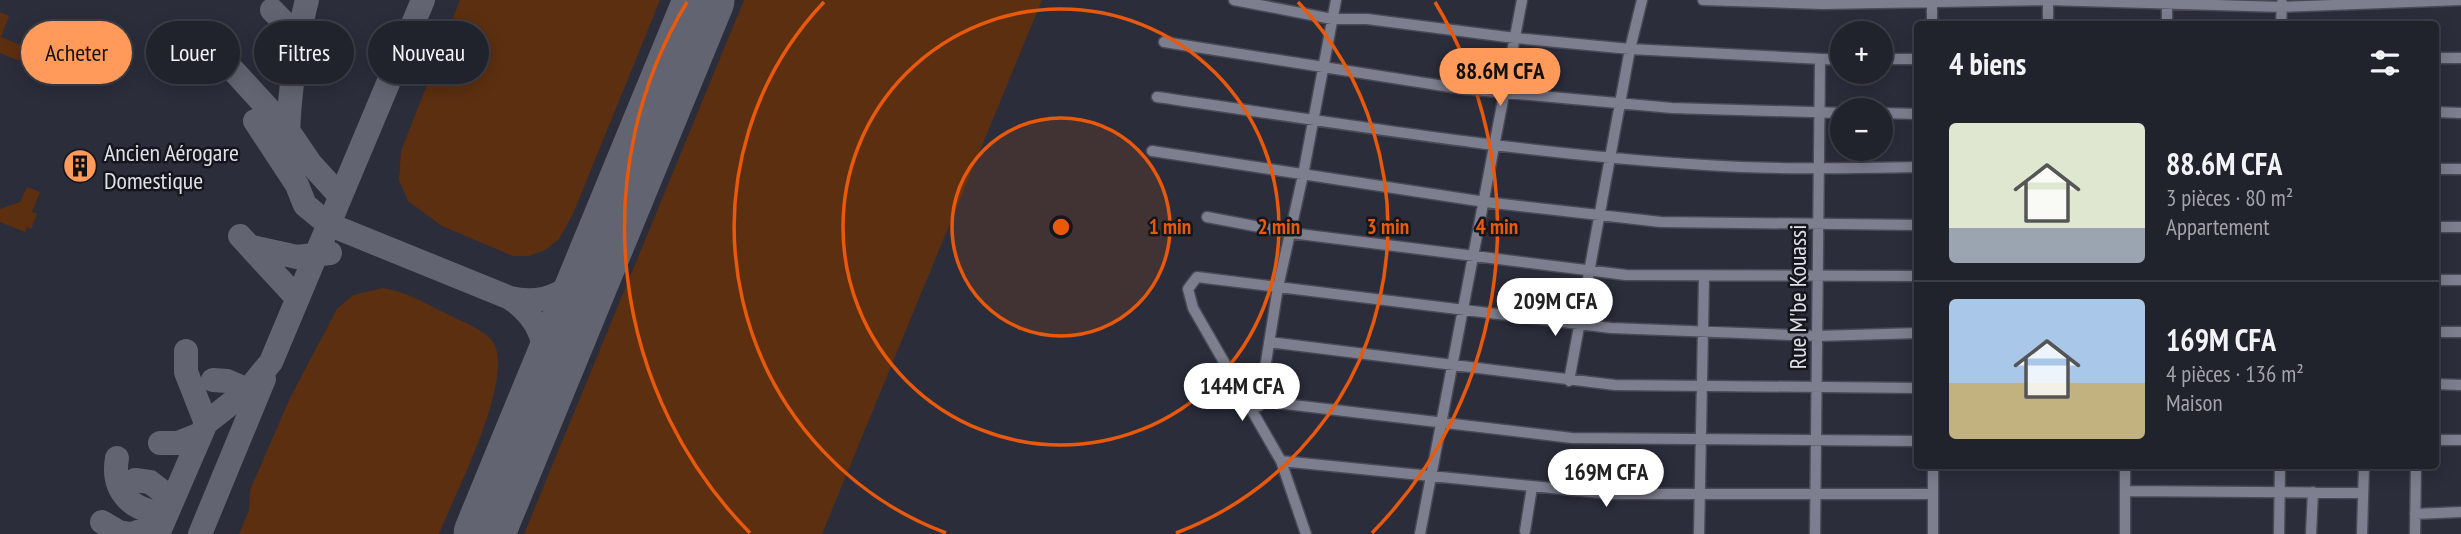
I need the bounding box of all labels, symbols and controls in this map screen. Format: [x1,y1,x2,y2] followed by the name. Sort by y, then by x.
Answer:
[21,21,132,84] chip: Acheter
[146,21,240,84] chip: Louer
[254,21,354,84] chip: Filtres
[368,21,489,84] chip: Nouveau
[1830,21,1893,161] map controls
[1830,21,1893,84] button: +
[1949,44,2026,83] text: 4 biens
[2366,44,2404,82] icon: filters
[1420,48,1580,108] pin: 88.6M CFA
[1455,56,1545,85] text: 88.6M CFA
[1830,98,1893,161] button: −
[104,137,239,196] place label: Ancien Aérogare Domestique
[2166,144,2282,183] text: 88.6M CFA
[61,147,99,185] building icon: Ancien Aérogare Domestique
[2005,151,2089,235] icon: home
[2166,183,2293,212] text: 3 pièces · 80 m²
[2166,212,2269,241] text: Appartement
[1149,213,1191,240] text: 1 min
[1258,213,1300,240] text: 2 min
[1367,213,1409,240] text: 3 min
[1476,213,1518,240] text: 4 min
[1049,215,1073,239] centre of rings
[1782,225,1813,369] street label: Rue M'be Kouassi
[1483,278,1627,338] pin: 209M CFA
[1513,286,1597,315] text: 209M CFA
[2166,320,2276,359] text: 169M CFA
[2005,327,2089,411] icon: home
[2166,359,2304,388] text: 4 pièces · 136 m²
[1170,364,1314,423] pin: 144M CFA
[1200,371,1284,400] text: 144M CFA
[2166,388,2223,417] text: Maison
[1534,449,1678,509] pin: 169M CFA
[1564,457,1648,486] text: 169M CFA

